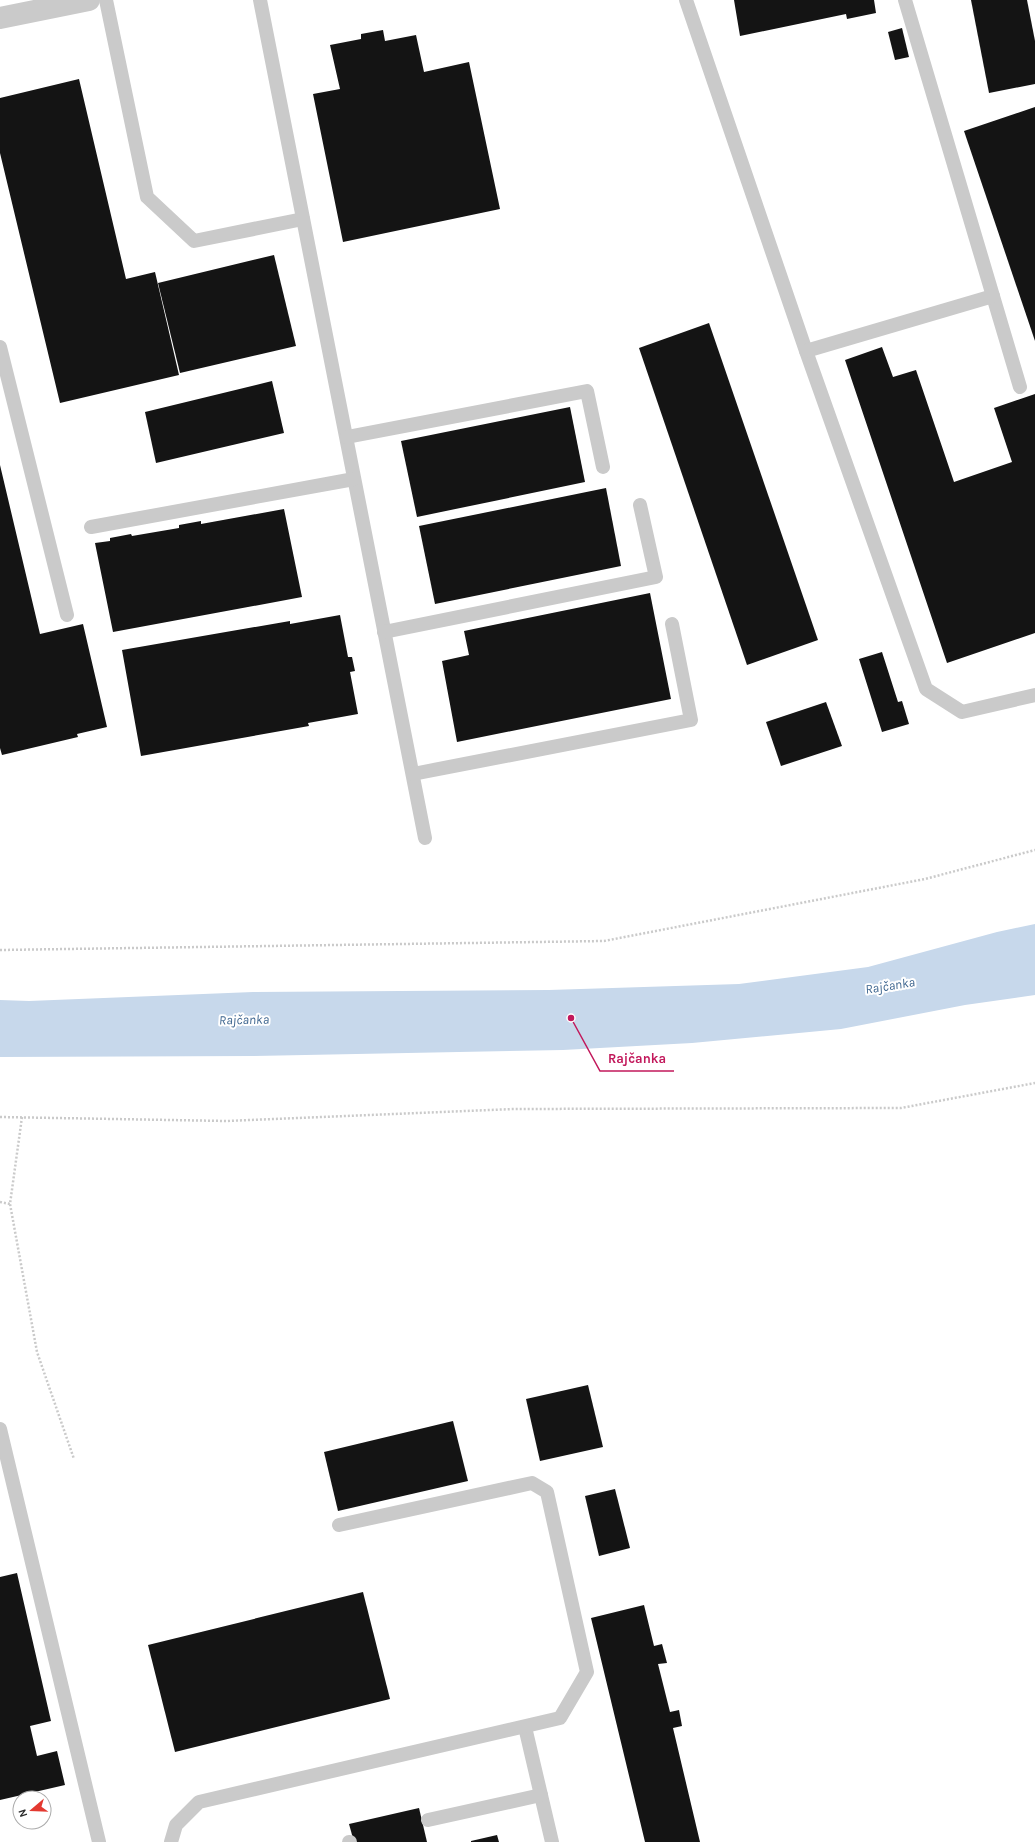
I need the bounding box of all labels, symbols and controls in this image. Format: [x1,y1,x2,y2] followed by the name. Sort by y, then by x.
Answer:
[864,974,916,997] water label: Rajčanka
[219,1012,270,1027] water label: Rajčanka
[600,1046,674,1071] callout: Rajčanka
[608,1051,666,1066] text: Rajčanka
[12,1790,52,1830] north arrow
[16,1807,30,1819] text: N

